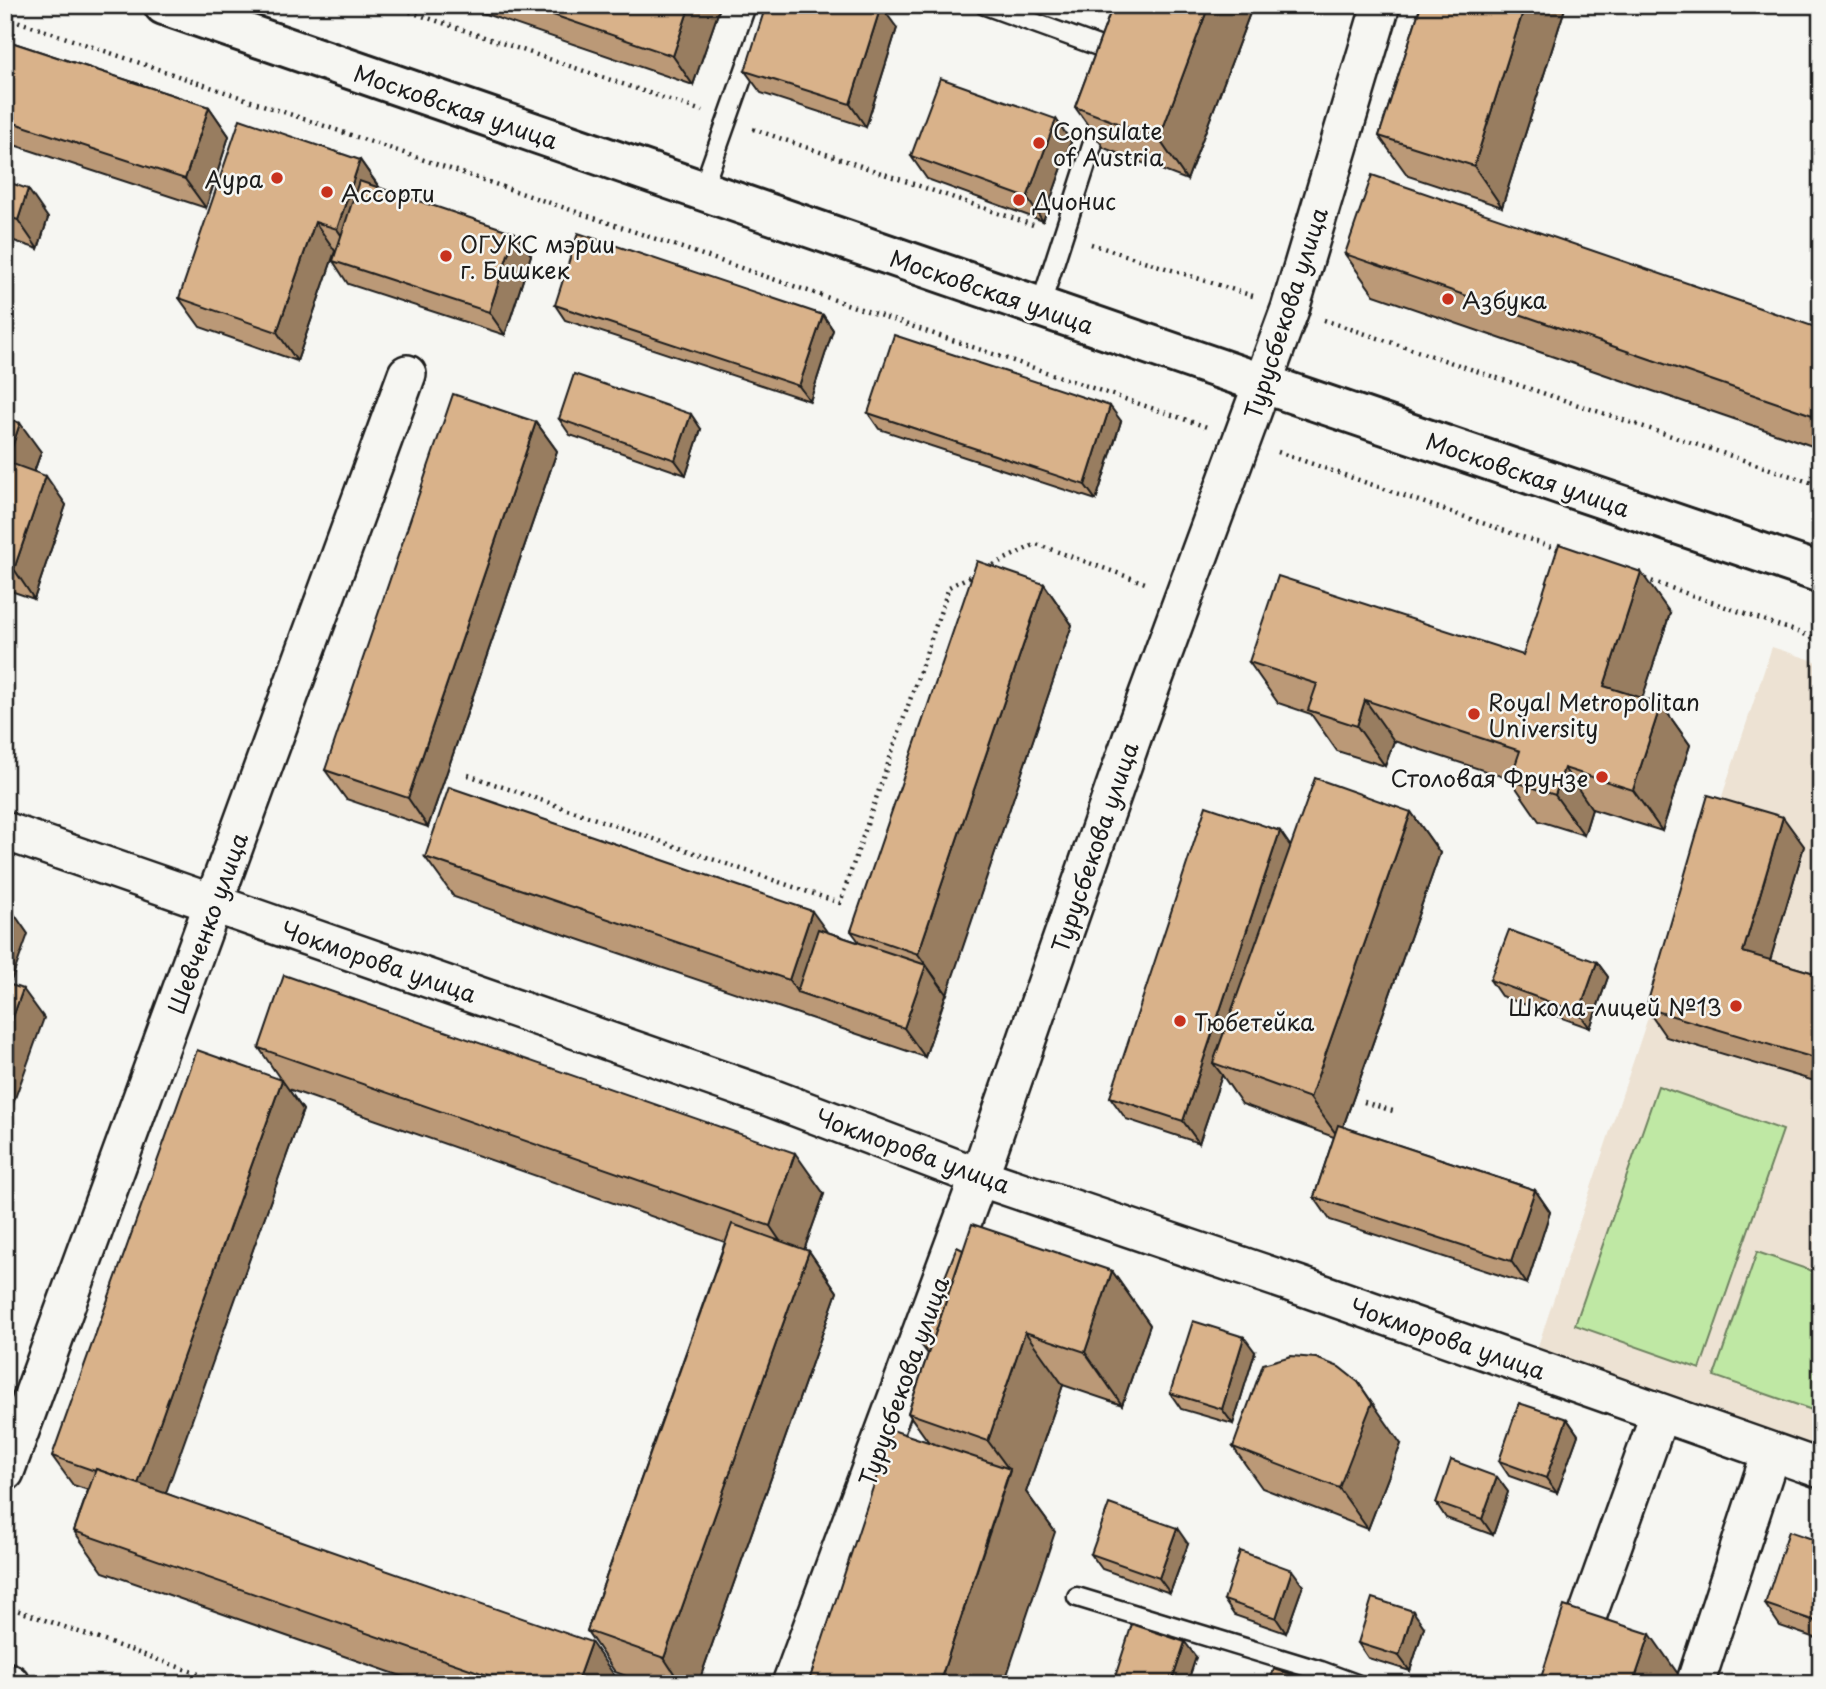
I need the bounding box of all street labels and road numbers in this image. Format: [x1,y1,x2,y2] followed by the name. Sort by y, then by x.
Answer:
[349,55,563,158] street label: Московская улица
[1234,202,1336,423] street label: Турусбекова улица
[885,240,1099,343] street label: Московская улица
[1421,423,1635,526] street label: Московская улица
[1042,736,1147,957] street label: Турусбекова улица
[158,827,256,1019] street label: Шевченко улица
[277,911,482,1011] street label: Чокморова улица
[811,1099,1016,1202] street label: Чокморова улица
[849,1271,957,1491] street label: Турусбекова улица
[1346,1288,1551,1388] street label: Чокморова улица

